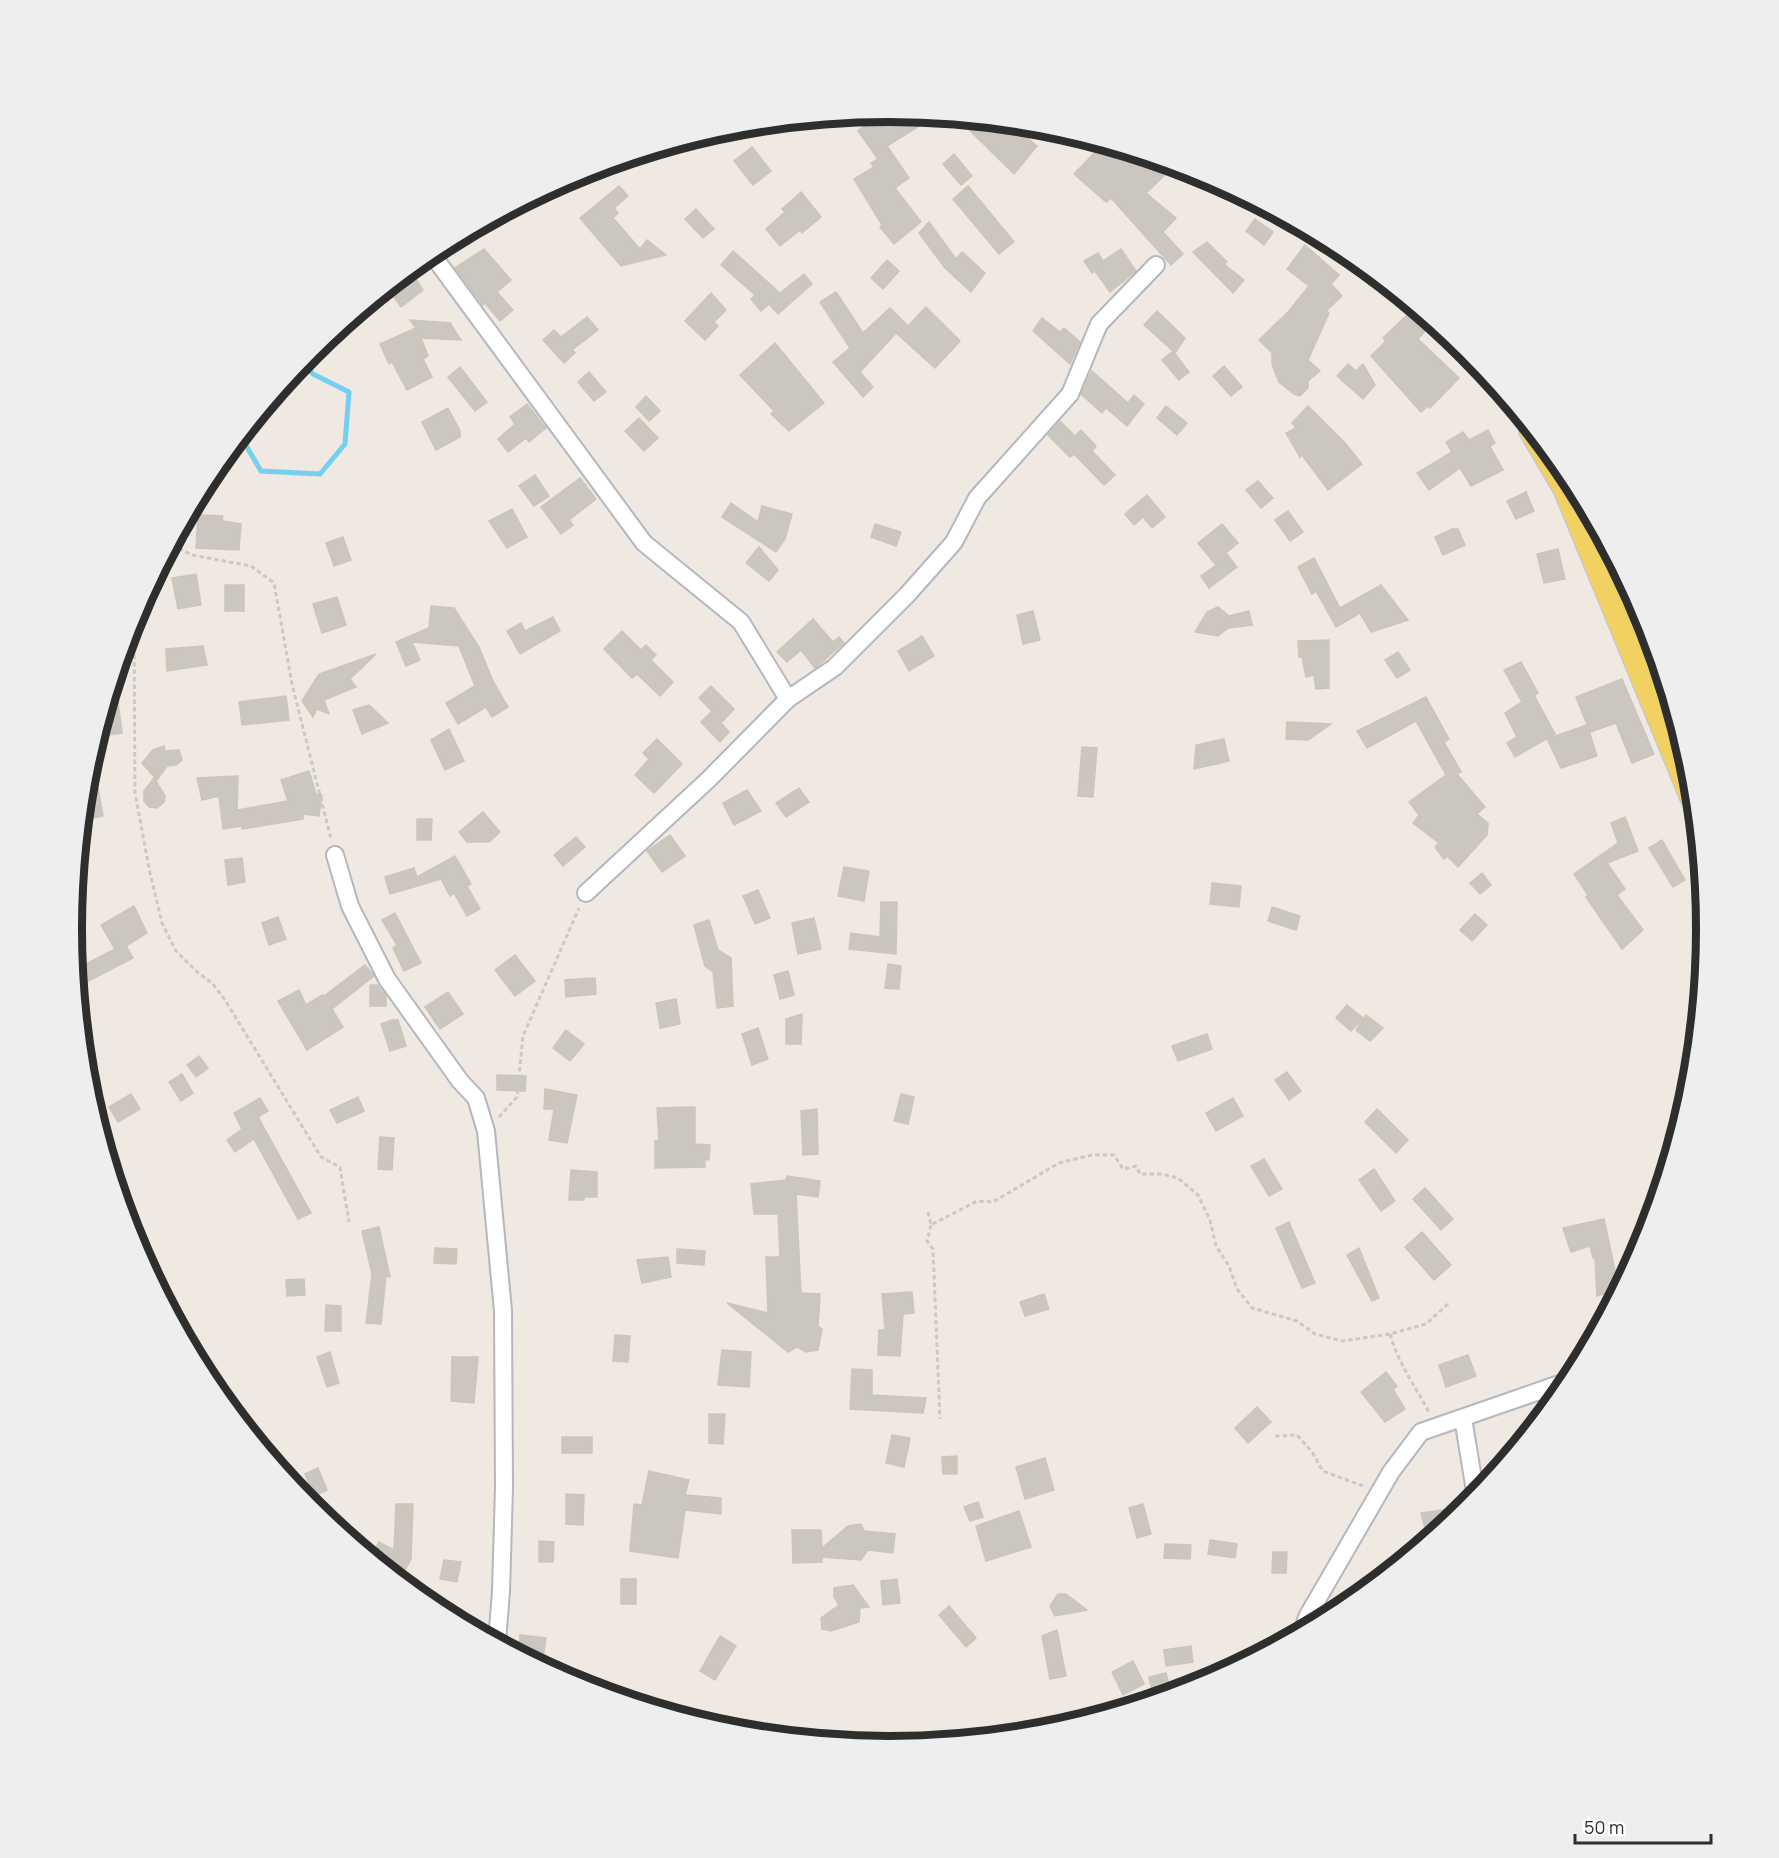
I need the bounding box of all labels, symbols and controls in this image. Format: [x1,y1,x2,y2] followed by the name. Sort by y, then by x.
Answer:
[1575,1807,1712,1845] scale bar
[1584,1815,1624,1839] text: 50 m

